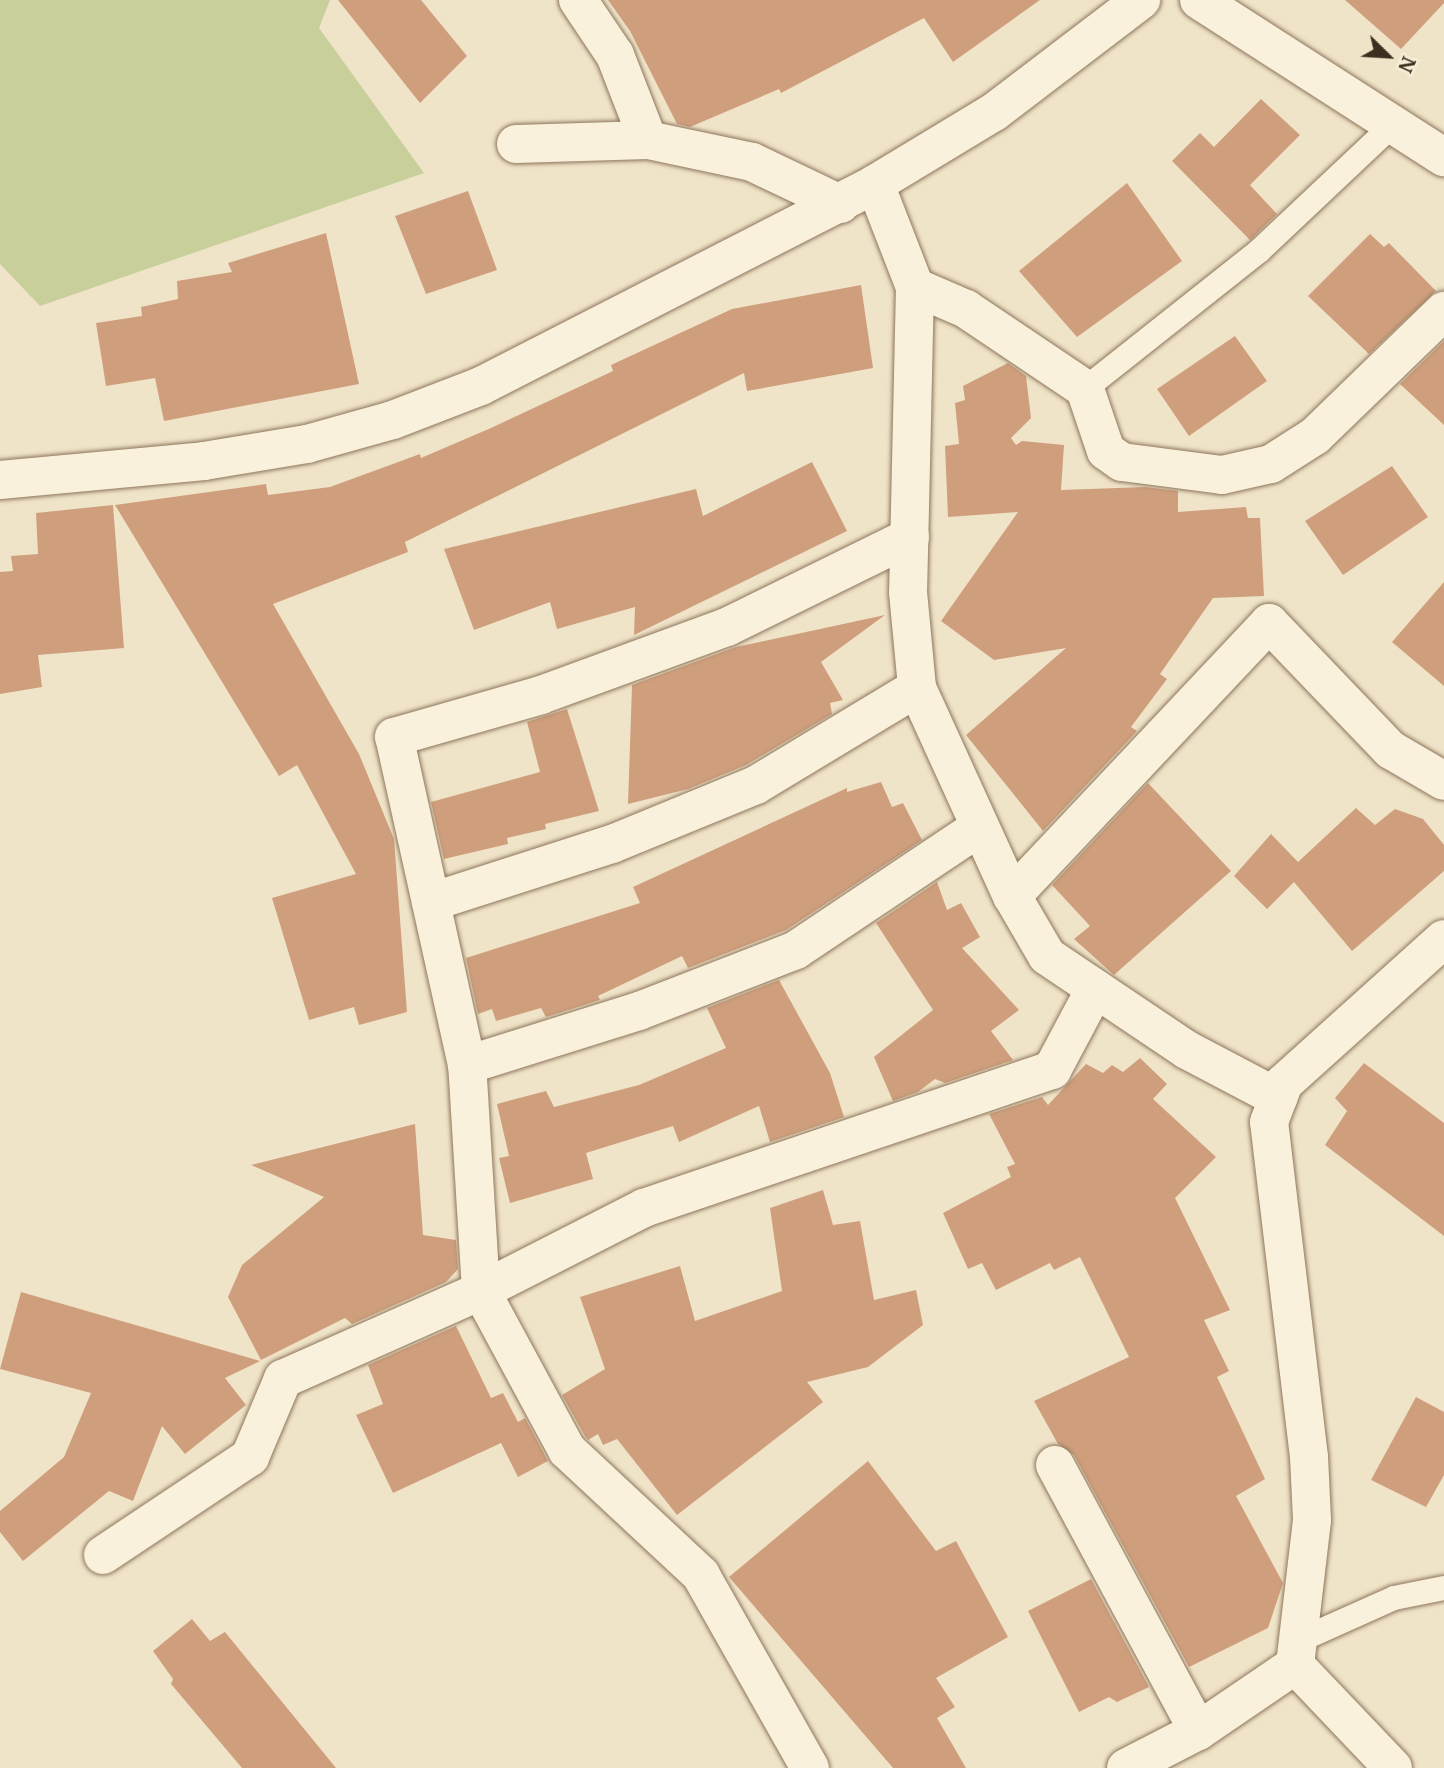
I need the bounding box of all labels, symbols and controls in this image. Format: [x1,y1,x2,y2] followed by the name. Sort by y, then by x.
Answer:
[1353,21,1423,91] north arrow
[1393,53,1421,76] text: N

